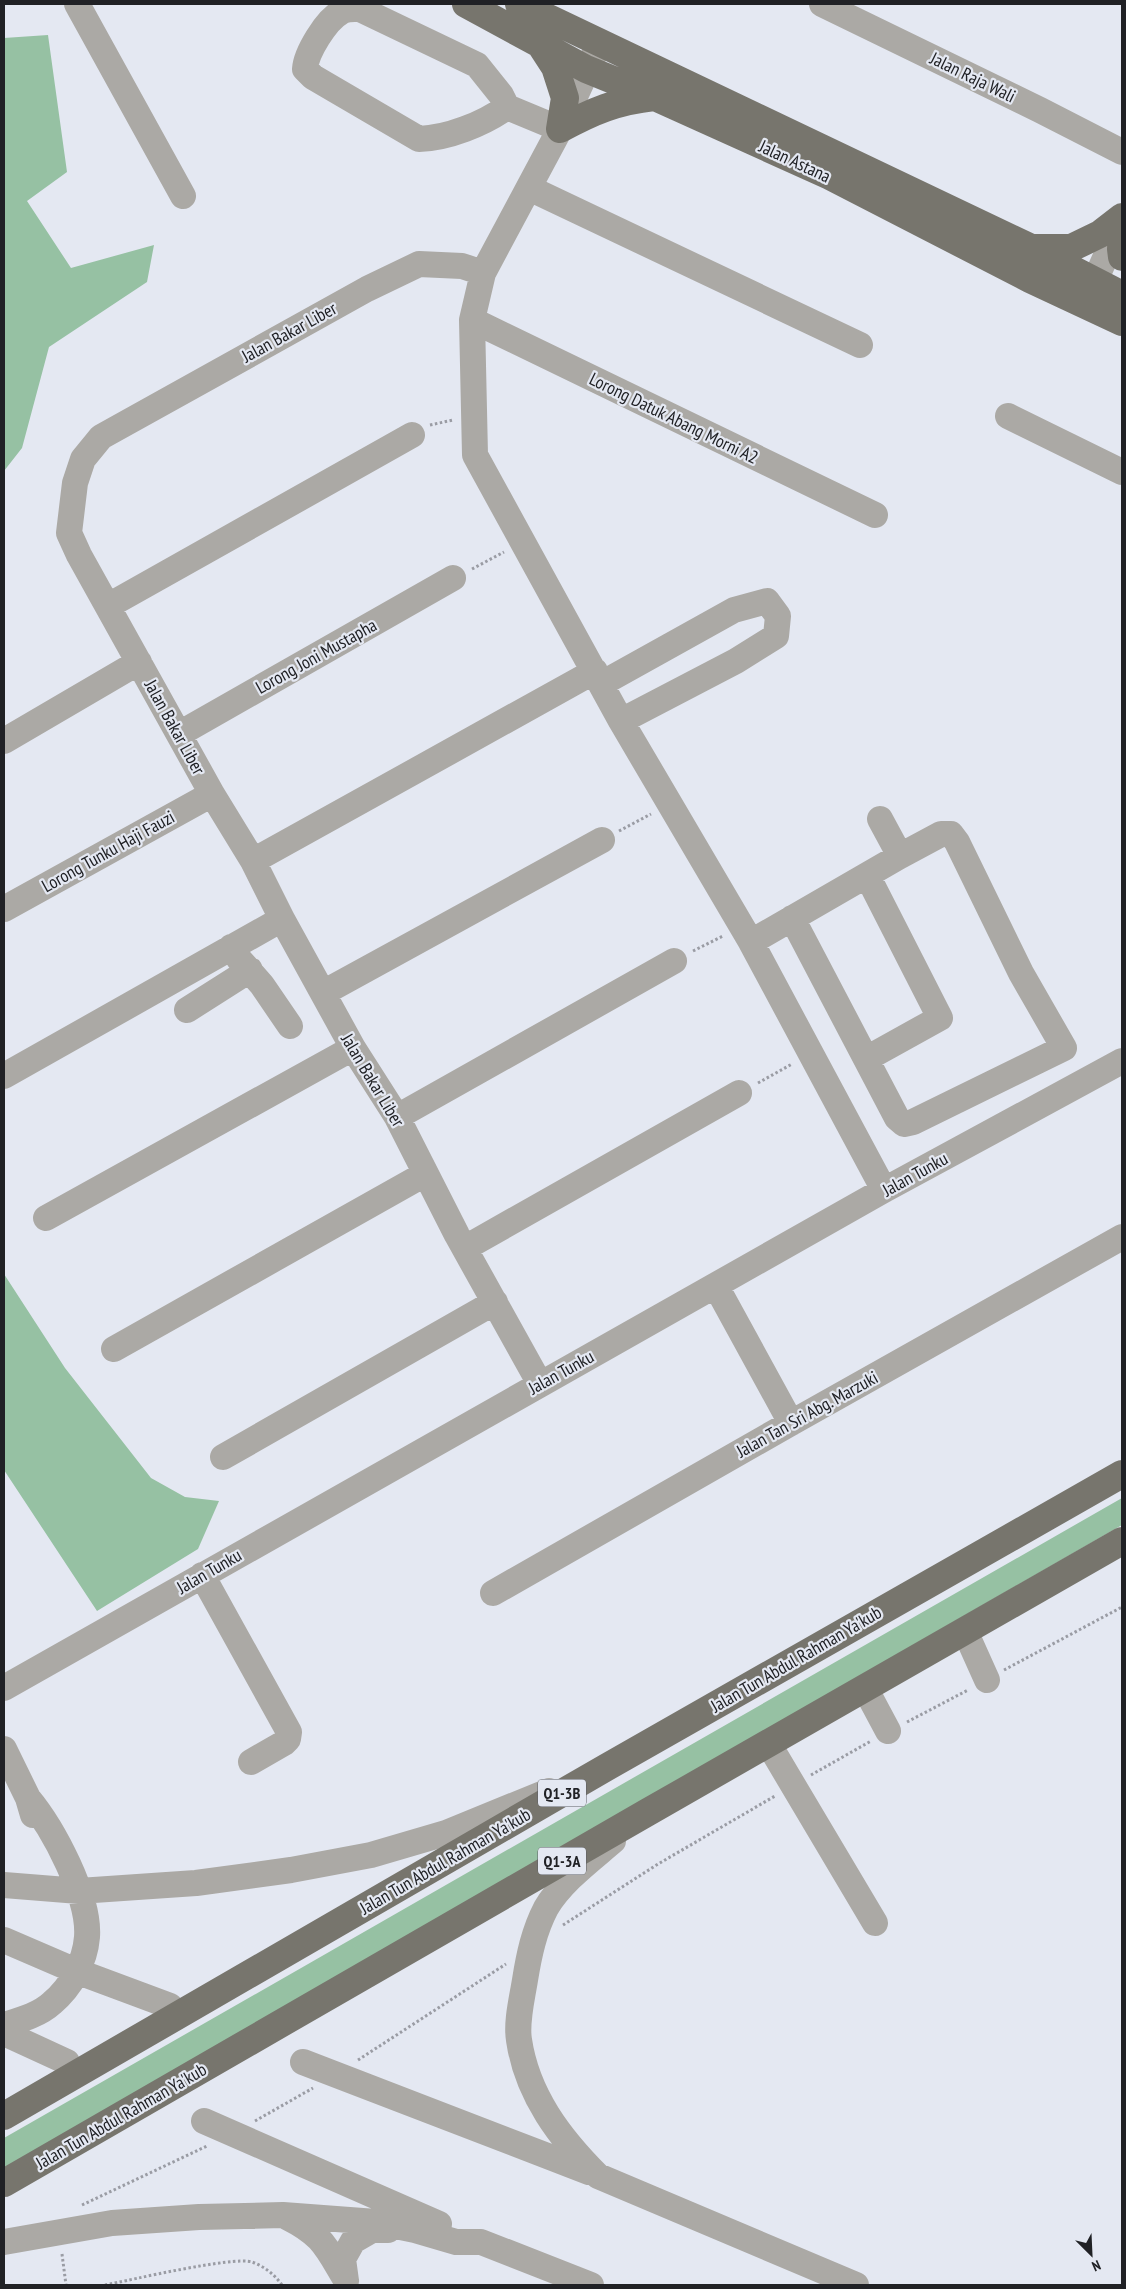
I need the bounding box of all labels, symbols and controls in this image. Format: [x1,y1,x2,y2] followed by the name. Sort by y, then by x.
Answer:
[926,46,1019,107] street label: Jalan Raja Wali
[755,134,834,187] street label: Jalan Astana
[237,297,340,368] street label: Jalan Bakar Liber
[586,367,762,469] street label: Lorong Datuk Abang Morni A2
[251,613,381,699] street label: Lorong Joni Mustapha
[139,675,210,778] street label: Jalan Bakar Liber
[38,805,178,897] street label: Lorong Tunku Haji Fauzi
[336,1028,410,1131] street label: Jalan Bakar Liber
[877,1147,952,1202] street label: Jalan Tunku
[523,1345,598,1400] street label: Jalan Tunku
[731,1366,882,1463] street label: Jalan Tan Sri Abg. Marzuki
[172,1543,246,1599] street label: Jalan Tunku
[706,1601,886,1718] street label: Jalan Tun Abdul Rahman Ya'kub
[538,1780,586,1806] road number: Q1-3B
[355,1803,535,1920] street label: Jalan Tun Abdul Rahman Ya'kub
[538,1848,586,1874] road number: Q1-3A
[31,2058,211,2175] street label: Jalan Tun Abdul Rahman Ya'kub
[1066,2229,1116,2279] north arrow
[1089,2256,1103,2276] text: N

